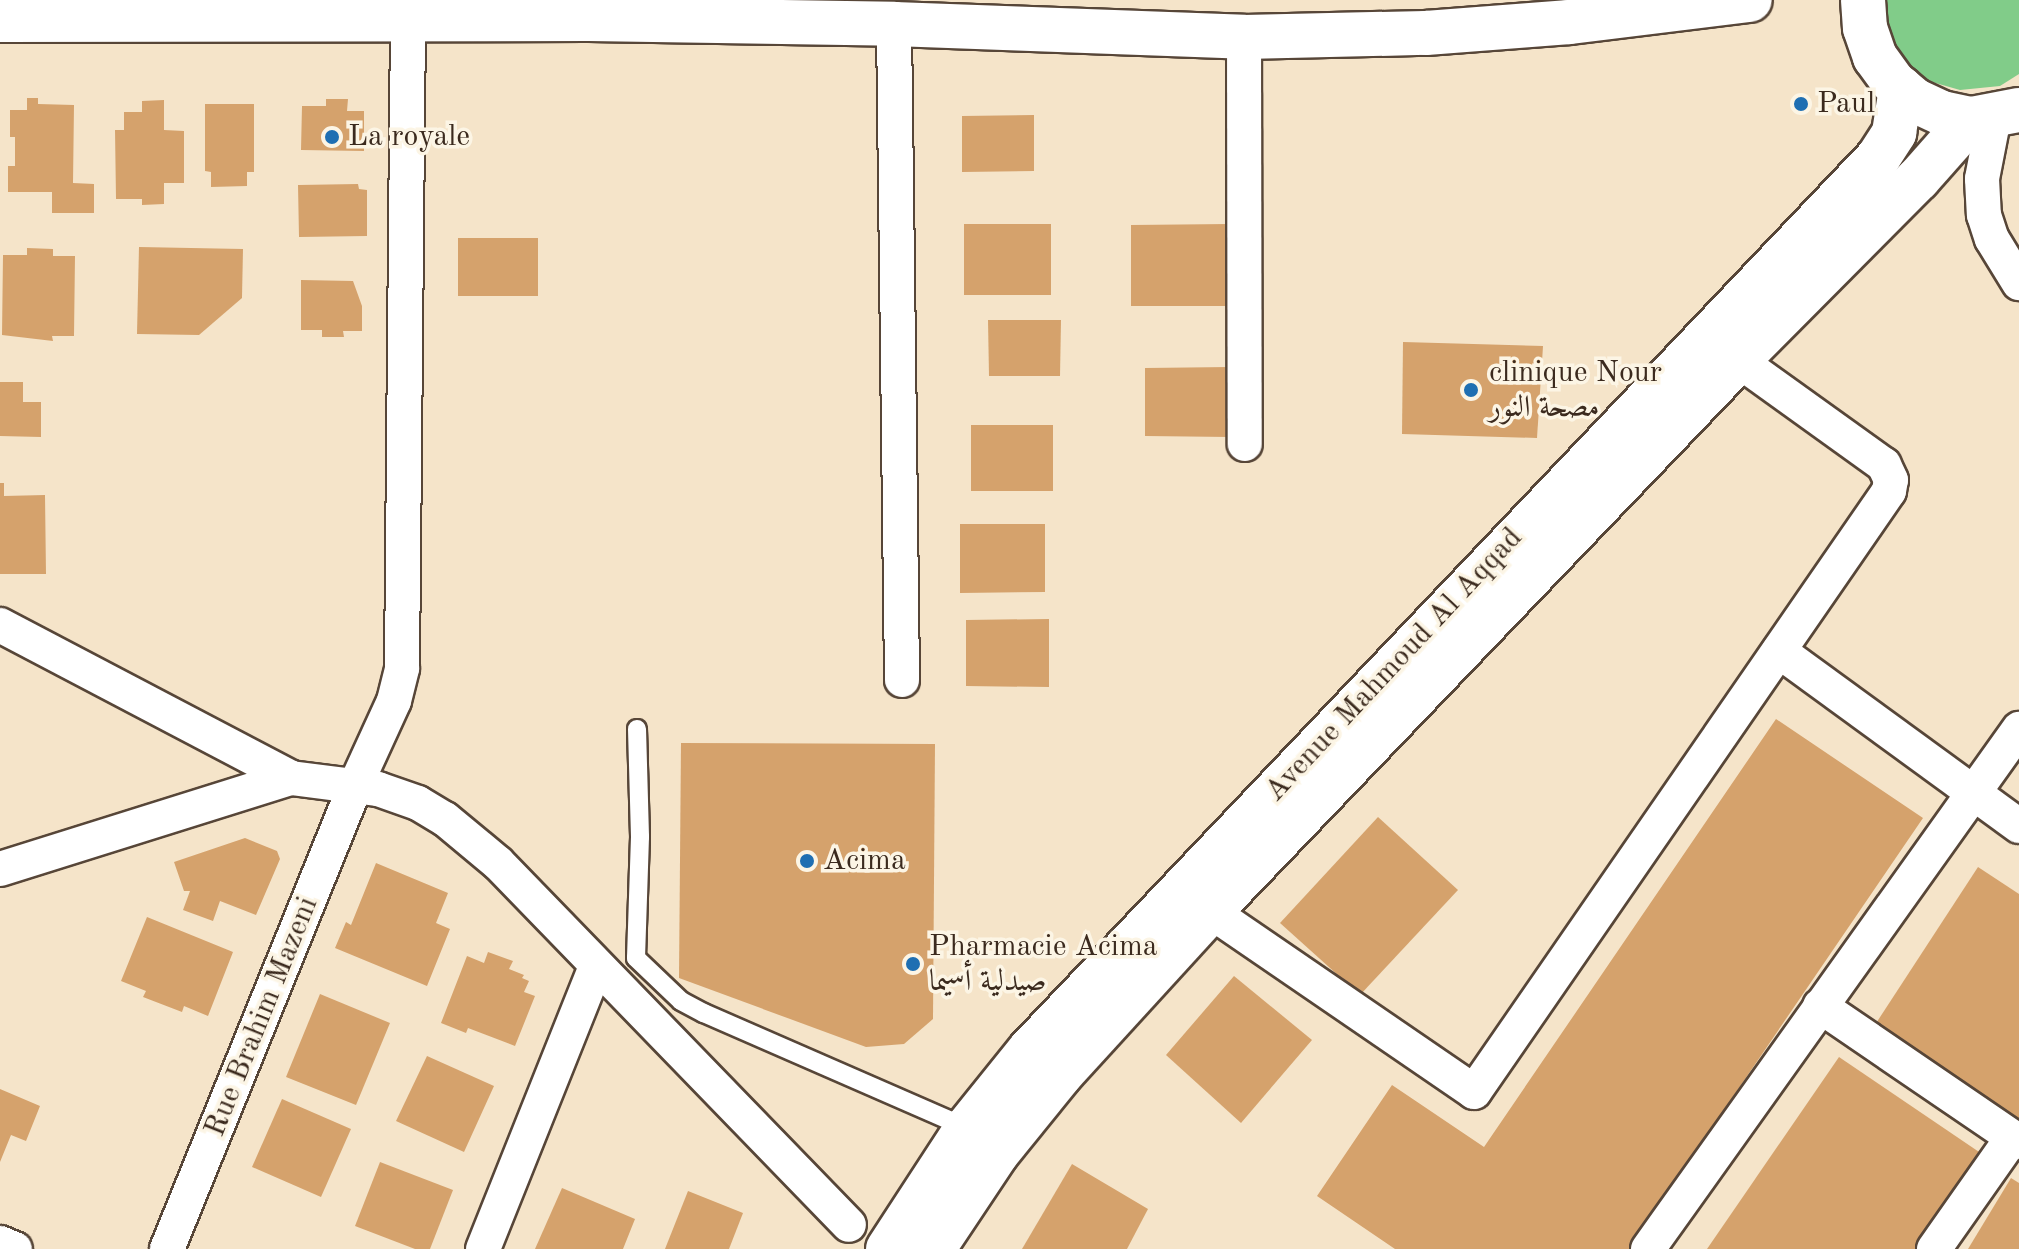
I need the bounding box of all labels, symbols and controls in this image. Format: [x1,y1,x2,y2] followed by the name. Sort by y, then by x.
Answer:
[1817,86,1875,122] place label: Paul
[1792,95,1810,113] marker: Paul
[348,119,470,155] place label: La royale
[323,128,341,146] marker: La royale
[1489,355,1662,426] place label: clinique Nour مصحة النور
[1460,379,1482,401] marker: clinique Nour مصحة النور
[1258,520,1530,810] street label: Avenue Mahmoud Al Aqqad
[823,843,906,879] place label: Acima
[798,852,816,870] marker: Acima
[197,892,327,1142] street label: Rue Brahim Mazeni
[929,929,1158,1000] place label: Pharmacie Acima صيدلية أسيما
[904,955,922,973] marker: Pharmacie Acima صيدلية أسيما

